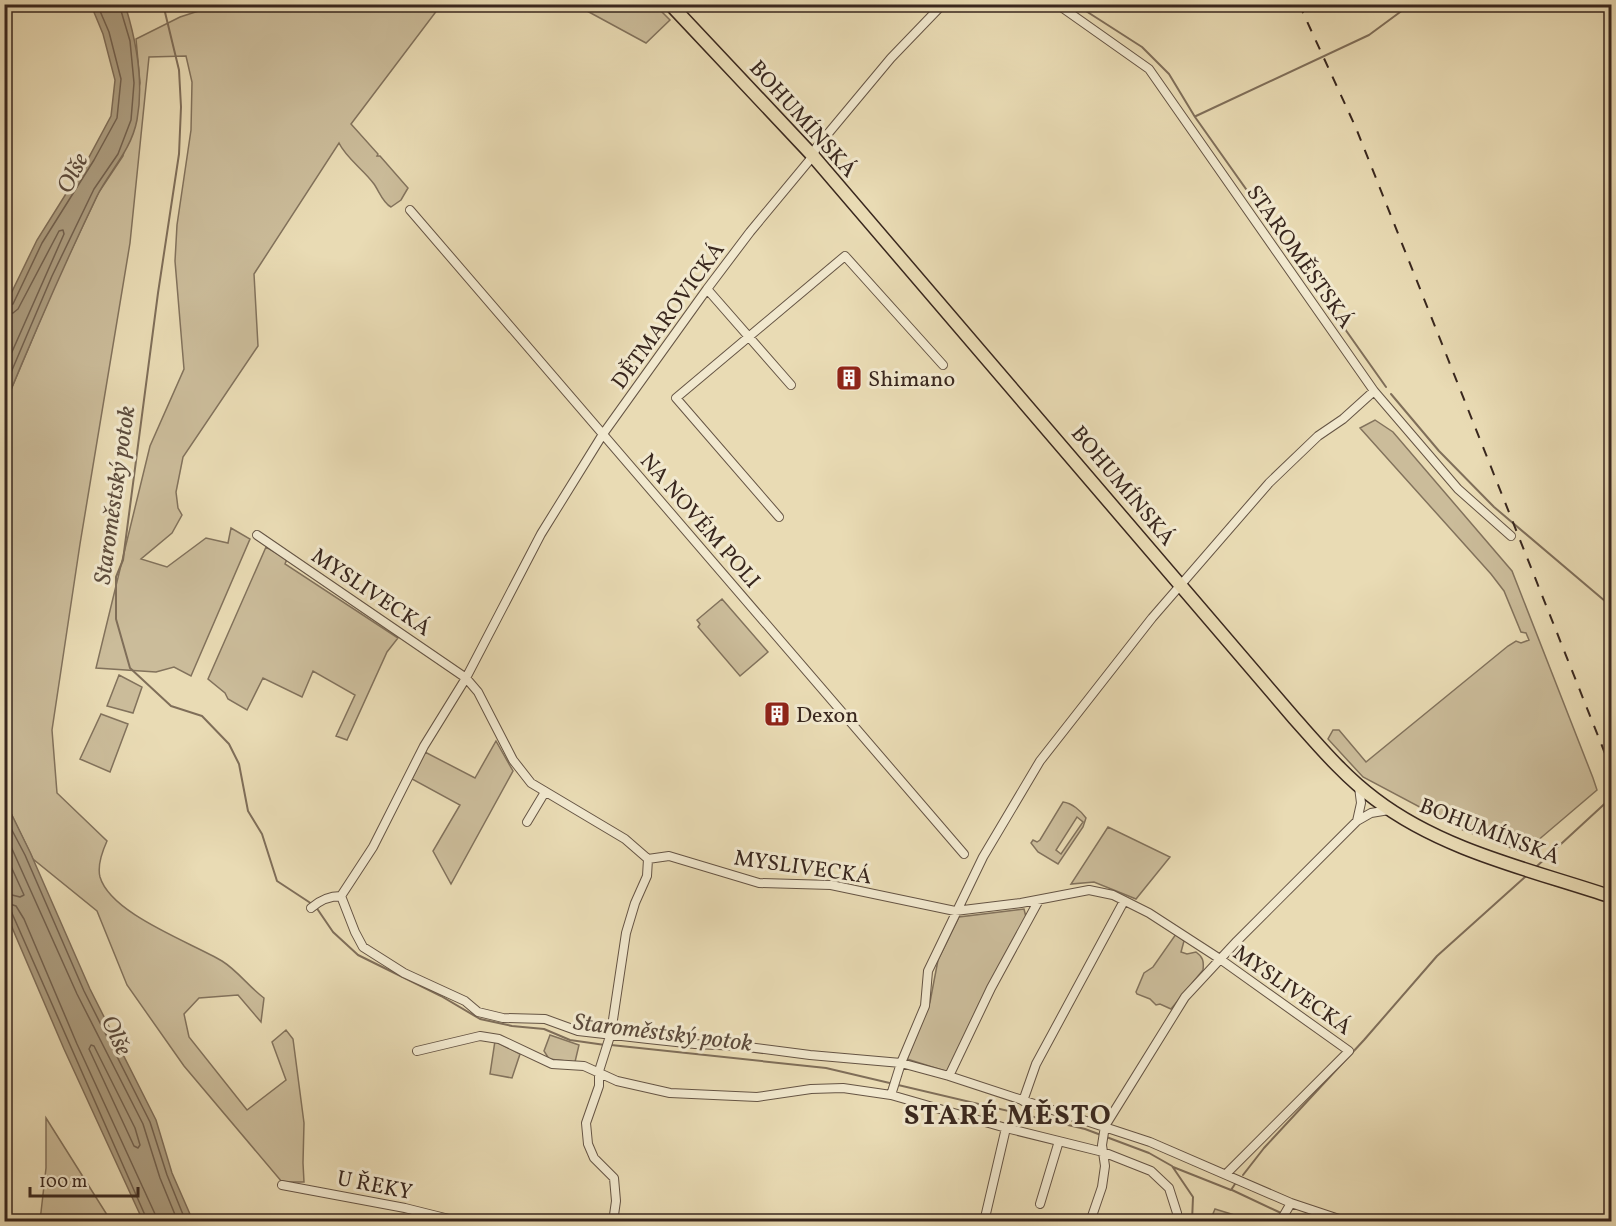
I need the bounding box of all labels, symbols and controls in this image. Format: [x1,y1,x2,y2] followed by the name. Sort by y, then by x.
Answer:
[741,54,863,185] street label: BOHUMÍNSKÁ
[49,148,98,200] water label: Olše
[1238,179,1360,335] street label: STAROMĚSTSKÁ
[605,236,733,396] street label: DĚTMAROVICKÁ
[834,363,864,393] building icon: Shimano
[868,365,955,396] place label: Shimano
[87,404,145,587] water label: Staroměstský potok
[1063,420,1182,553] street label: BOHUMÍNSKÁ
[632,447,767,596] street label: NA NOVÉM POLI
[304,541,437,645] street label: MYSLIVECKÁ
[762,699,792,729] building icon: Dexon
[796,701,858,732] place label: Dexon
[1414,791,1564,873] street label: BOHUMÍNSKÁ
[732,843,873,893] street label: MYSLIVECKÁ
[1226,939,1357,1043] street label: MYSLIVECKÁ
[571,1006,754,1062] water label: Staroměstský potok
[91,1010,139,1062] water label: Olše
[904,1097,1112,1136] district label: STARÉ MĚSTO
[30,1160,138,1198] scale bar
[334,1164,415,1209] street label: U ŘEKY
[39,1170,88,1195] text: 100 m

